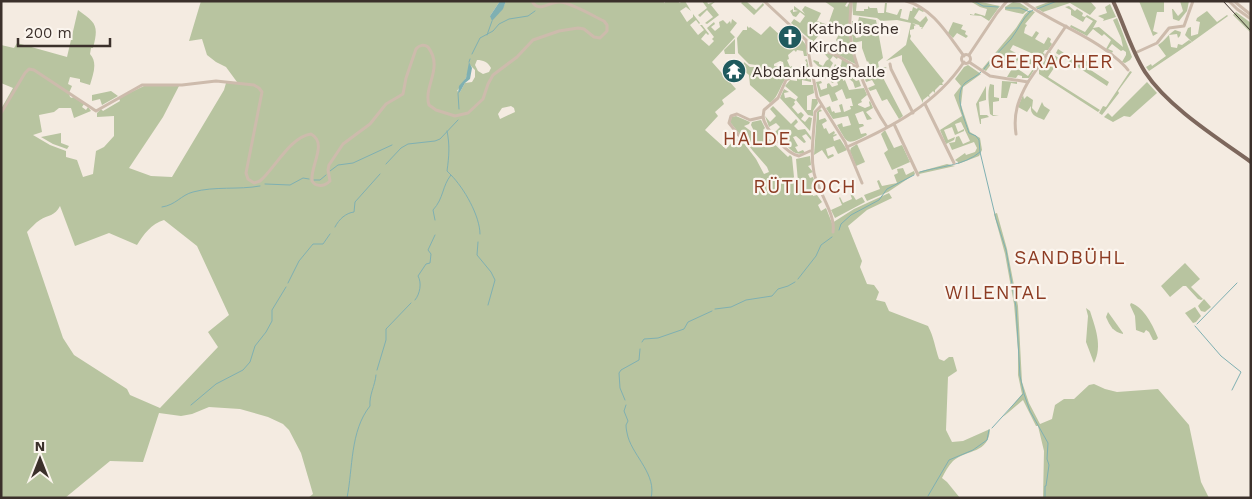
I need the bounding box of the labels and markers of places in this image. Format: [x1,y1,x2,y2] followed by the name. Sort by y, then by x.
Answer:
[808,19,899,56] place label: Katholische Kirche
[777,24,803,50] church icon: Katholische Kirche
[721,58,747,84] temple icon: Abdankungshalle
[752,62,885,81] place label: Abdankungshalle

